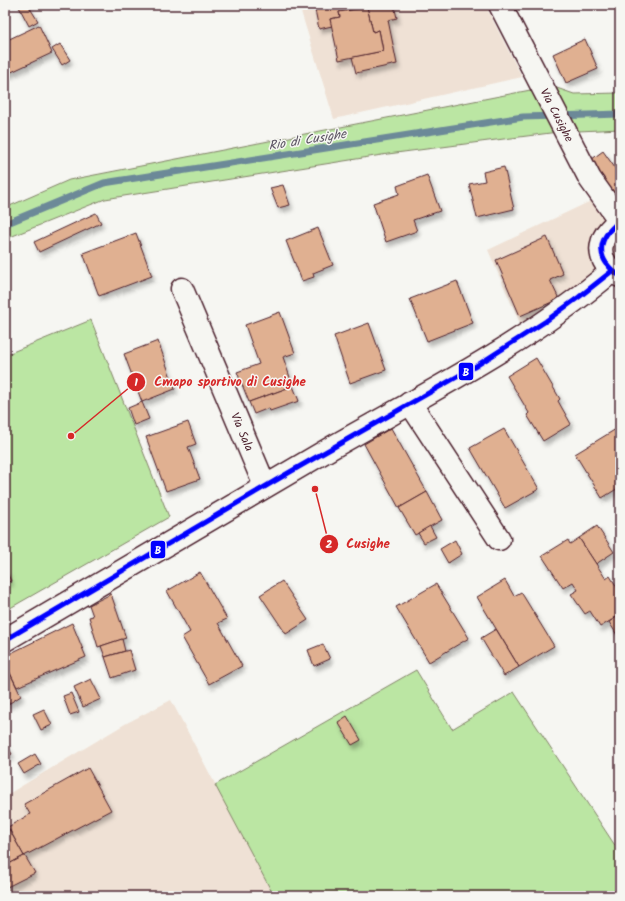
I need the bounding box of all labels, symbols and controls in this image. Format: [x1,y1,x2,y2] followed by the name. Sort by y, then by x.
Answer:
[535,85,579,146] street label: Via Cusighe
[267,124,349,157] water label: Rio di Cusighe
[458,362,474,381] line badge: B
[463,364,470,382] text: B
[126,369,313,394] callout: Cmapo sportivo di Cusighe
[154,372,306,393] text: Cmapo sportivo di Cusighe
[134,373,138,392] text: 1
[225,410,258,455] street label: Via Sala
[319,531,398,556] callout: Cusighe
[346,534,391,555] text: Cusighe
[326,535,333,554] text: 2
[150,540,166,559] line badge: B
[155,542,162,560] text: B

